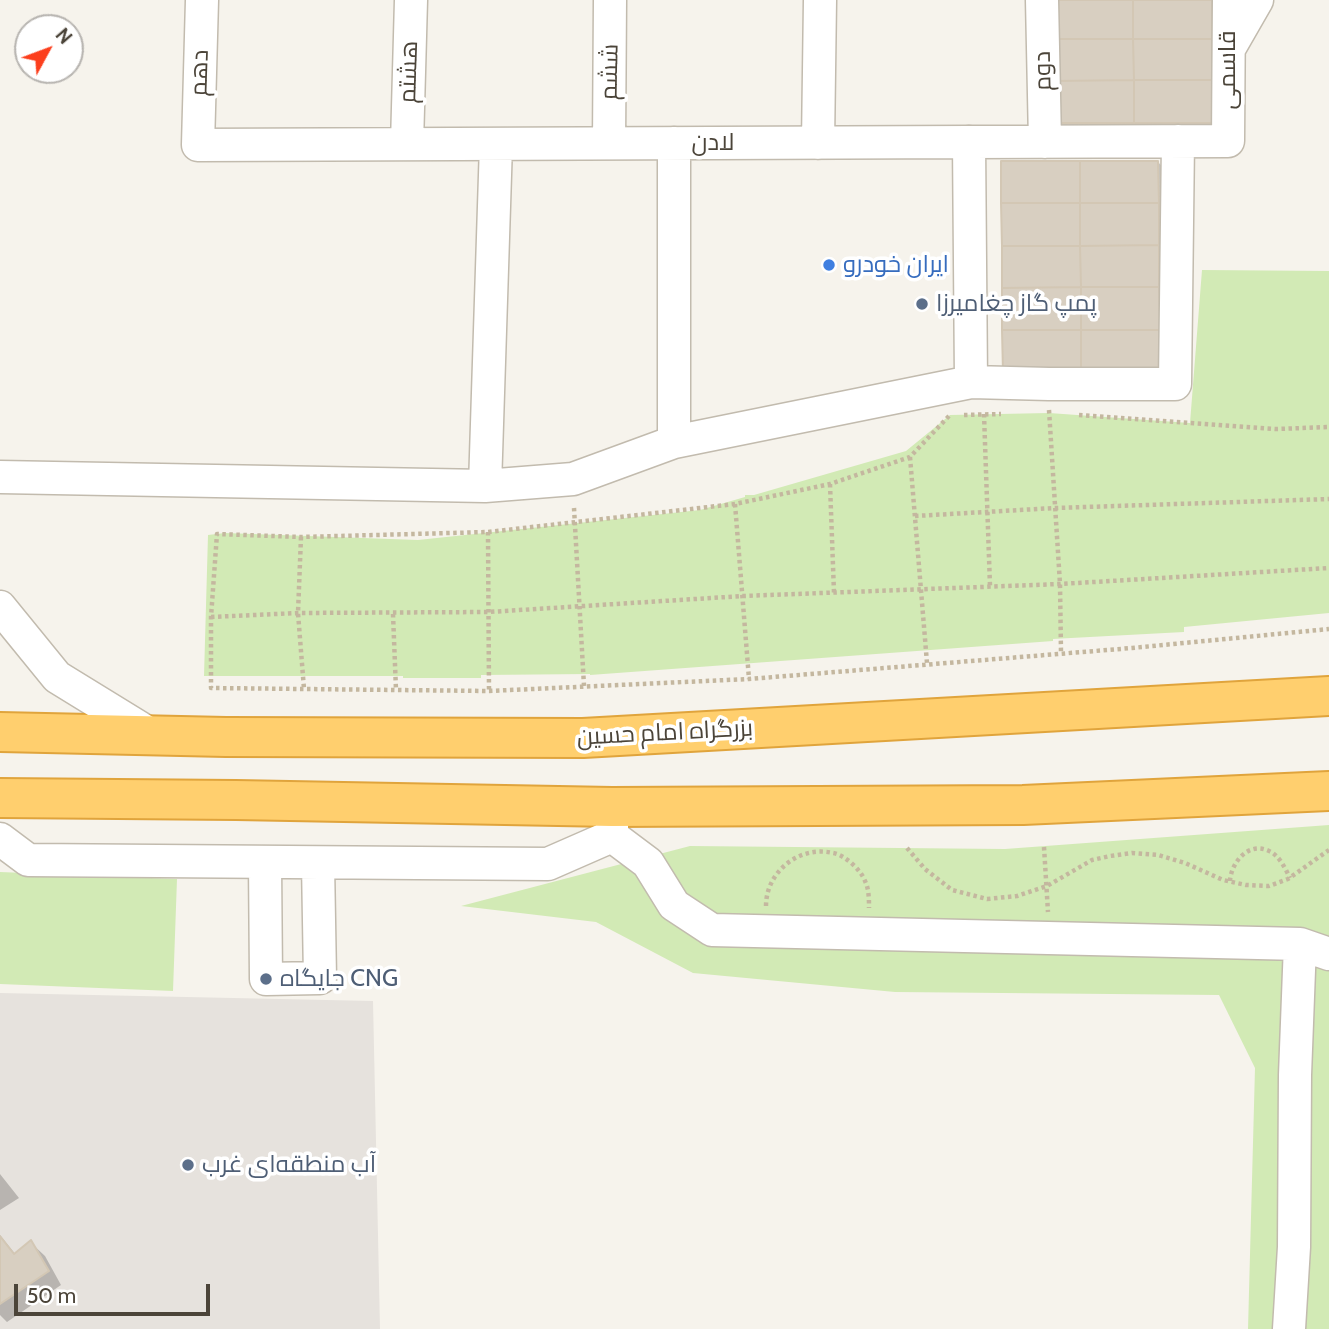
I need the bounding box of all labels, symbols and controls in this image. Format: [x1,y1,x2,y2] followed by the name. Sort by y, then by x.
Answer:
[14,14,84,84] north arrow
[51,24,77,49] text: N
[1214,31,1242,109] street label: قاسمی
[394,40,424,104] street label: هشتم
[595,44,625,100] street label: ششم
[185,49,215,97] street label: دهم
[1028,51,1058,91] street label: دوم
[691,129,735,157] street label: لادن
[843,251,949,279] place label: ایران خودرو
[821,257,837,273] marker: ایران خودرو
[936,290,1097,318] place label: پمپ گاز چغامیرزا
[914,296,930,312] marker: پمپ گاز چغامیرزا
[576,714,754,752] street label: بزرگراه امام حسین
[280,965,398,993] place label: جایگاه CNG
[258,971,274,987] marker: جایگاه CNG
[202,1151,376,1179] place label: آب منطقه‌ای غرب
[180,1157,196,1173] marker: آب منطقه‌ای غرب
[18,1270,214,1314] scale bar
[27,1283,76,1308] text: 50 m

